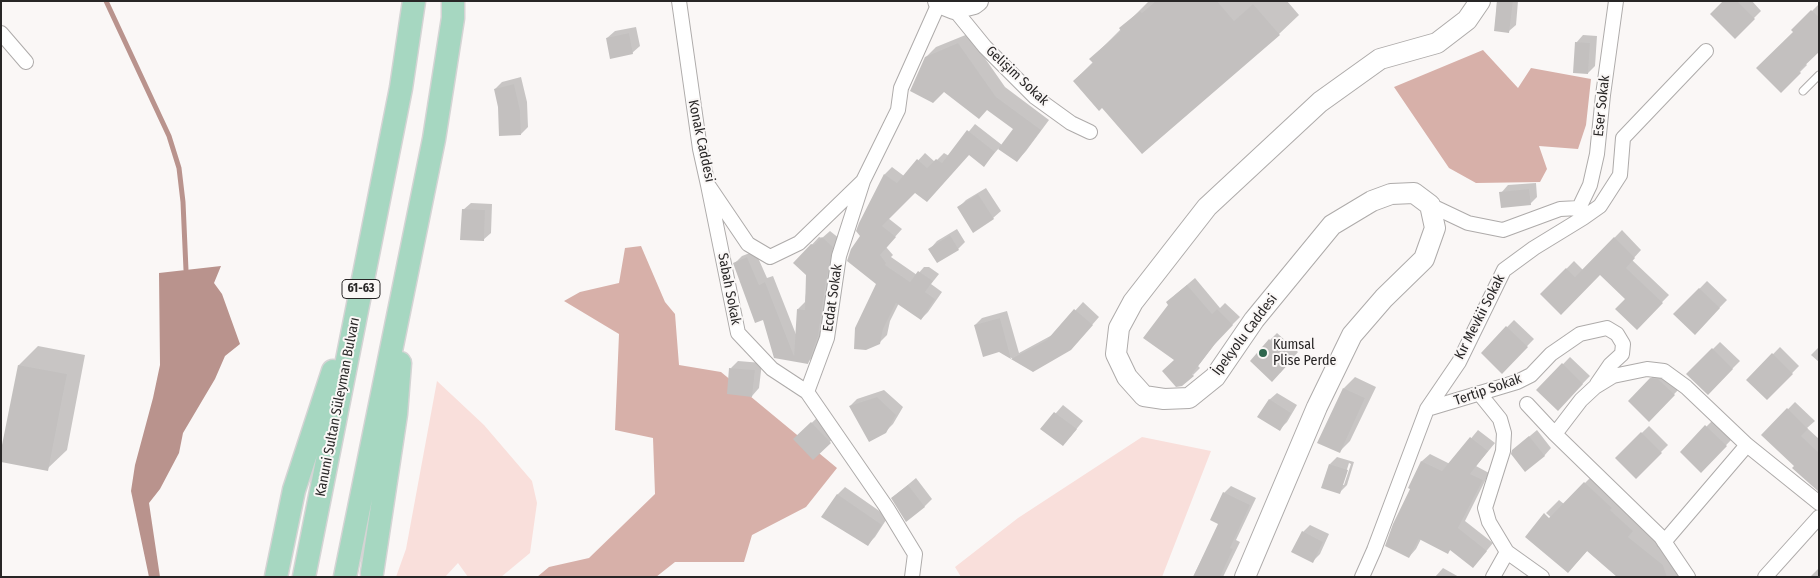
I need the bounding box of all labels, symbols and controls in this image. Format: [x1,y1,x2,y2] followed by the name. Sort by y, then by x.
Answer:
[982,43,1052,109] street label: Gelişim Sokak
[1590,75,1614,137] street label: Eser Sokak
[684,98,718,184] street label: Konak Caddesi
[714,252,744,326] street label: Sabah Sokak
[820,263,846,333] street label: Ecdat Sokak
[1451,272,1509,362] street label: Kır Mevkii Sokak
[342,280,380,298] road number: 61-63
[1209,291,1281,379] street label: İpekyolu Caddesi
[312,316,364,498] street label: Kanuni Sultan Süleyman Bulvarı
[1273,337,1336,370] place label: Kumsal Plise Perde
[1257,347,1269,359] marker: Kumsal Plise Perde
[1452,371,1524,409] street label: Tertip Sokak

